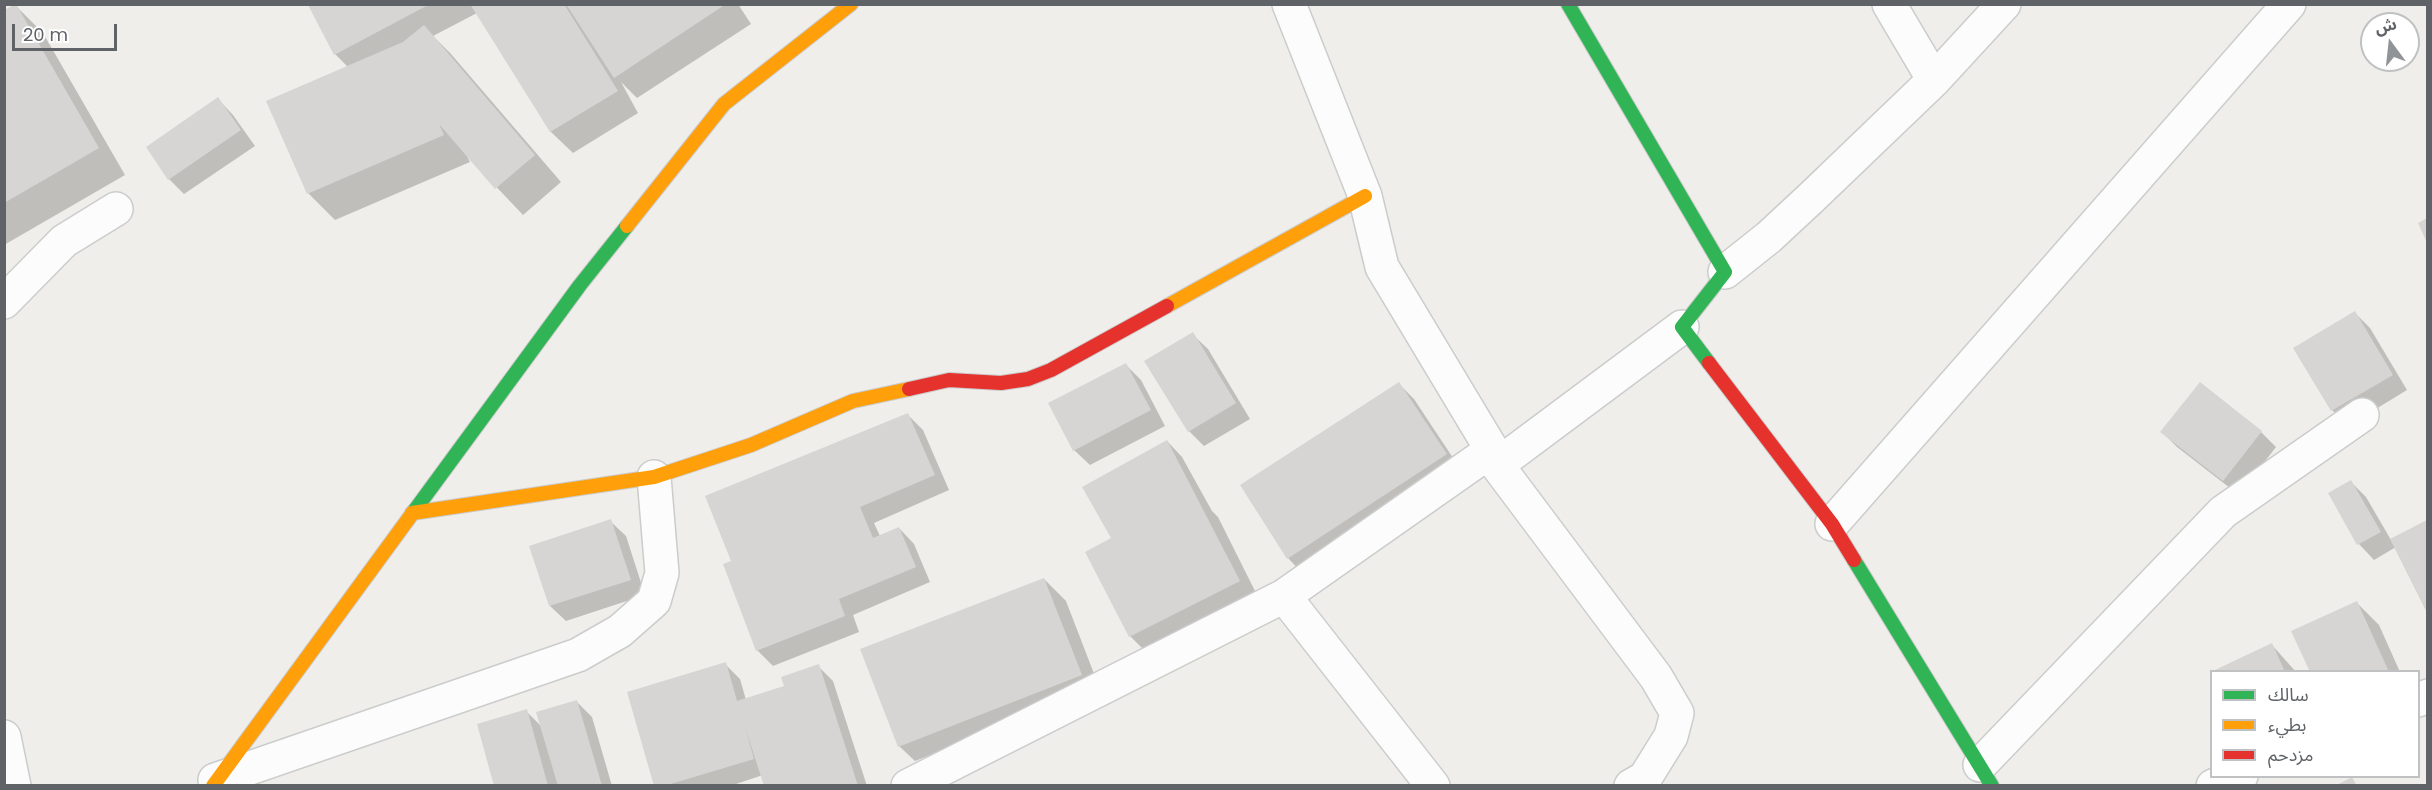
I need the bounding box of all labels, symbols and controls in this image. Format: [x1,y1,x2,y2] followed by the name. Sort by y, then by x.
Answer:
[15,12,120,50] scale bar
[2360,12,2420,72] north arrow
[2372,12,2399,40] text: ش
[23,22,68,47] text: 20 m
[2210,670,2420,778] legend
[2268,682,2309,707] text: سالك
[2268,712,2306,737] text: بطيء
[2268,742,2313,767] text: مزدحم

